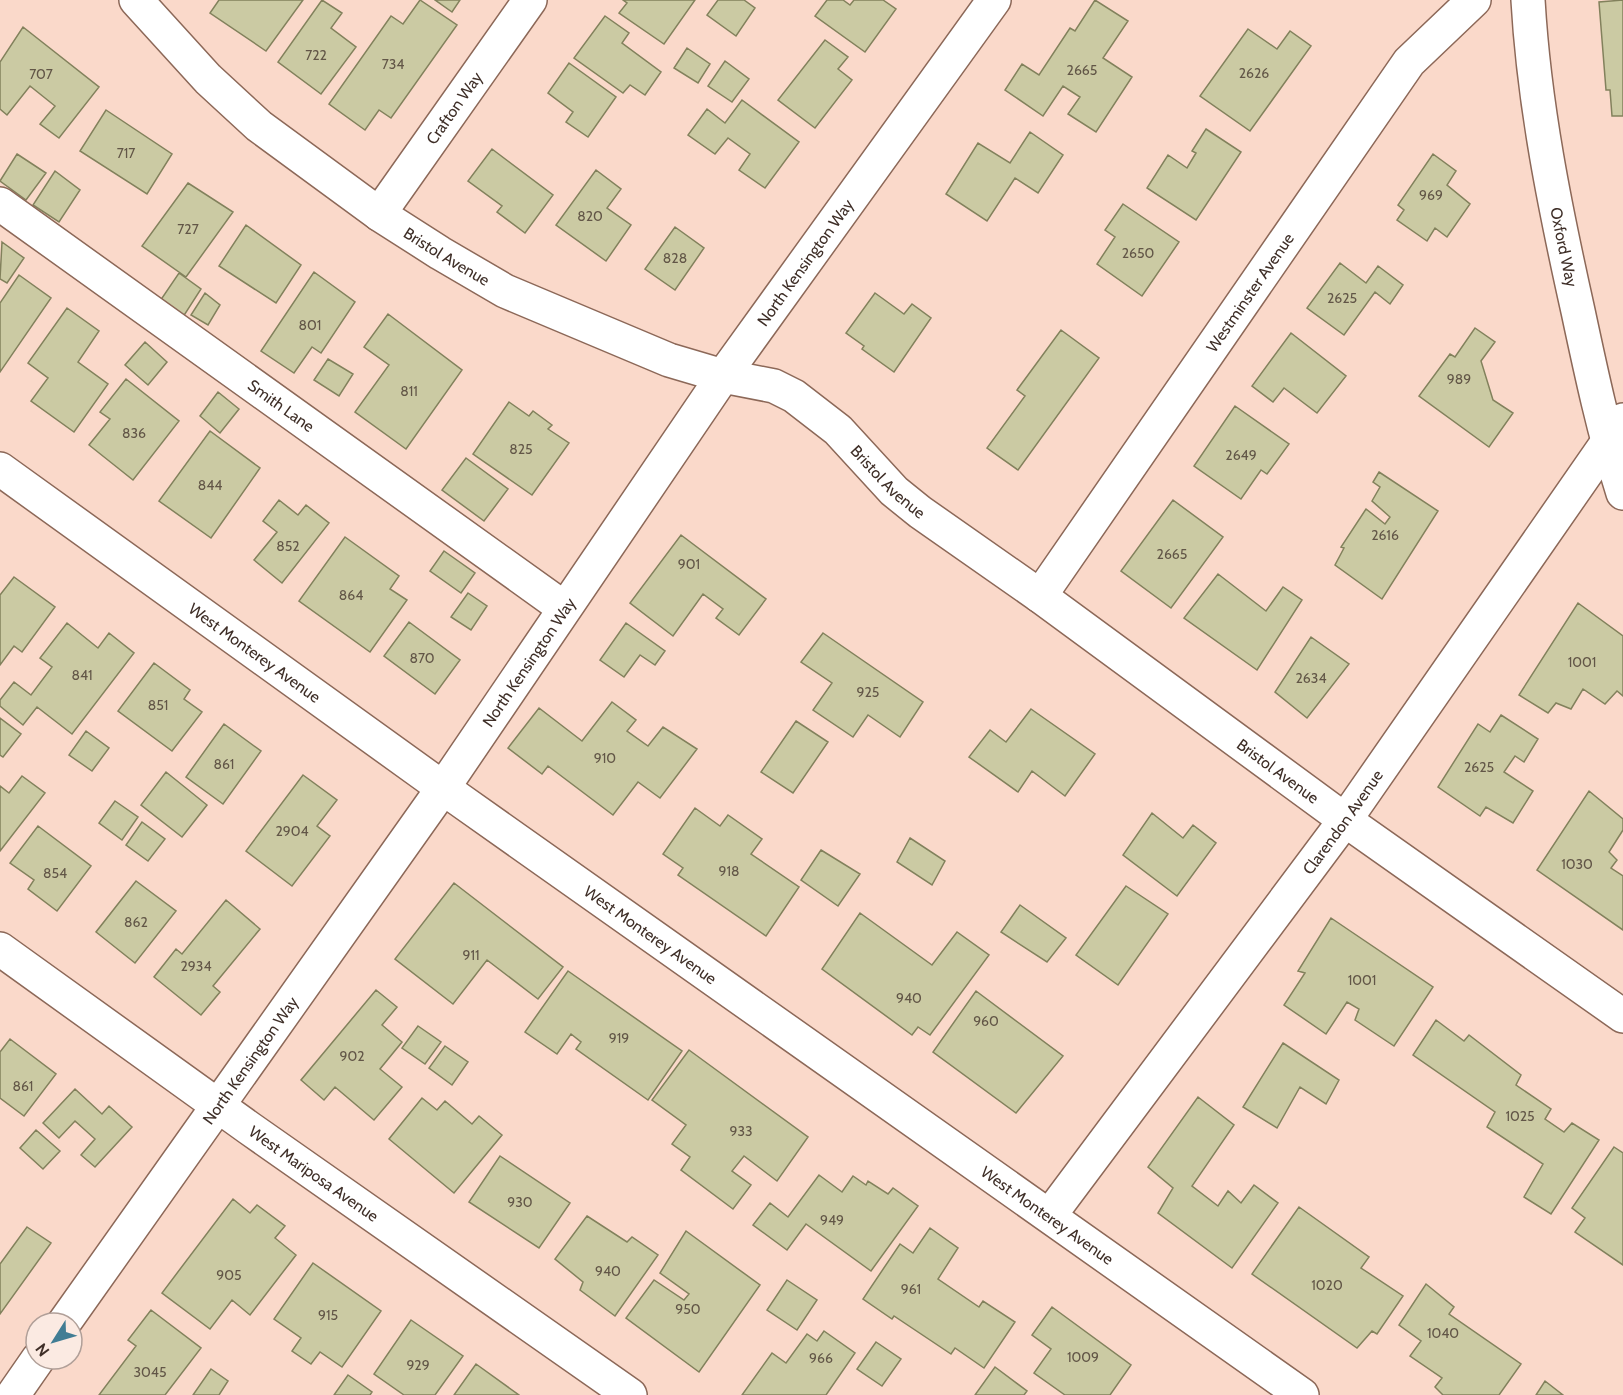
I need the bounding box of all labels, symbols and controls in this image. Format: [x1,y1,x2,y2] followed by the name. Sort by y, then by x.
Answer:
[305,46,327,64] house number: 722
[382,55,404,73] house number: 734
[1067,61,1097,79] house number: 2665
[1239,64,1269,82] house number: 2626
[29,65,53,83] house number: 707
[422,68,486,148] street label: Crafton Way
[117,144,135,162] house number: 717
[1419,186,1443,204] house number: 969
[753,195,858,330] street label: North Kensington Way
[1546,206,1581,289] street label: Oxford Way
[577,207,603,225] house number: 820
[177,220,199,238] house number: 727
[400,223,493,290] street label: Bristol Avenue
[1202,229,1298,356] street label: Westminster Avenue
[1122,244,1155,262] house number: 2650
[663,249,687,267] house number: 828
[1327,289,1357,307] house number: 2625
[299,316,321,334] house number: 801
[1447,370,1471,388] house number: 989
[244,376,318,436] street label: Smith Lane
[400,382,418,400] house number: 811
[122,424,146,442] house number: 836
[509,440,533,458] house number: 825
[847,441,929,523] street label: Bristol Avenue
[1225,446,1257,464] house number: 2649
[198,476,222,494] house number: 844
[1371,526,1399,544] house number: 2616
[276,537,300,555] house number: 852
[1157,545,1187,563] house number: 2665
[678,555,700,573] house number: 901
[339,586,363,604] house number: 864
[478,594,580,730] street label: North Kensington Way
[185,599,324,707] street label: West Monterey Avenue
[409,649,435,667] house number: 870
[1568,653,1596,671] house number: 1001
[71,666,93,684] house number: 841
[1296,669,1326,687] house number: 2634
[857,683,879,701] house number: 925
[148,696,168,714] house number: 851
[1233,735,1322,808] street label: Bristol Avenue
[594,749,616,767] house number: 910
[214,755,234,773] house number: 861
[1464,758,1494,776] house number: 2625
[1299,766,1387,878] street label: Clarendon Avenue
[275,822,309,840] house number: 2904
[1561,855,1593,873] house number: 1030
[719,862,740,880] house number: 918
[43,864,67,882] house number: 854
[580,882,720,988] street label: West Monterey Avenue
[124,913,148,931] house number: 862
[462,946,480,964] house number: 911
[181,957,211,975] house number: 2934
[1348,971,1376,989] house number: 1001
[896,989,922,1007] house number: 940
[199,993,302,1128] street label: North Kensington Way
[973,1012,999,1030] house number: 960
[609,1029,629,1047] house number: 919
[339,1047,365,1065] house number: 902
[13,1077,33,1095] house number: 861
[1505,1107,1535,1125] house number: 1025
[245,1122,382,1226] street label: West Mariposa Avenue
[729,1122,753,1140] house number: 933
[977,1162,1117,1269] street label: West Monterey Avenue
[507,1193,533,1211] house number: 930
[820,1211,844,1229] house number: 949
[595,1262,621,1280] house number: 940
[216,1266,242,1284] house number: 905
[1311,1276,1343,1294] house number: 1020
[901,1280,921,1298] house number: 961
[675,1300,701,1318] house number: 950
[318,1306,338,1324] house number: 915
[24,1311,84,1371] north arrow
[1427,1324,1459,1342] house number: 1040
[31,1339,53,1360] text: N
[1067,1348,1099,1366] house number: 1009
[809,1349,833,1367] house number: 966
[406,1356,430,1374] house number: 929
[133,1363,167,1381] house number: 3045

